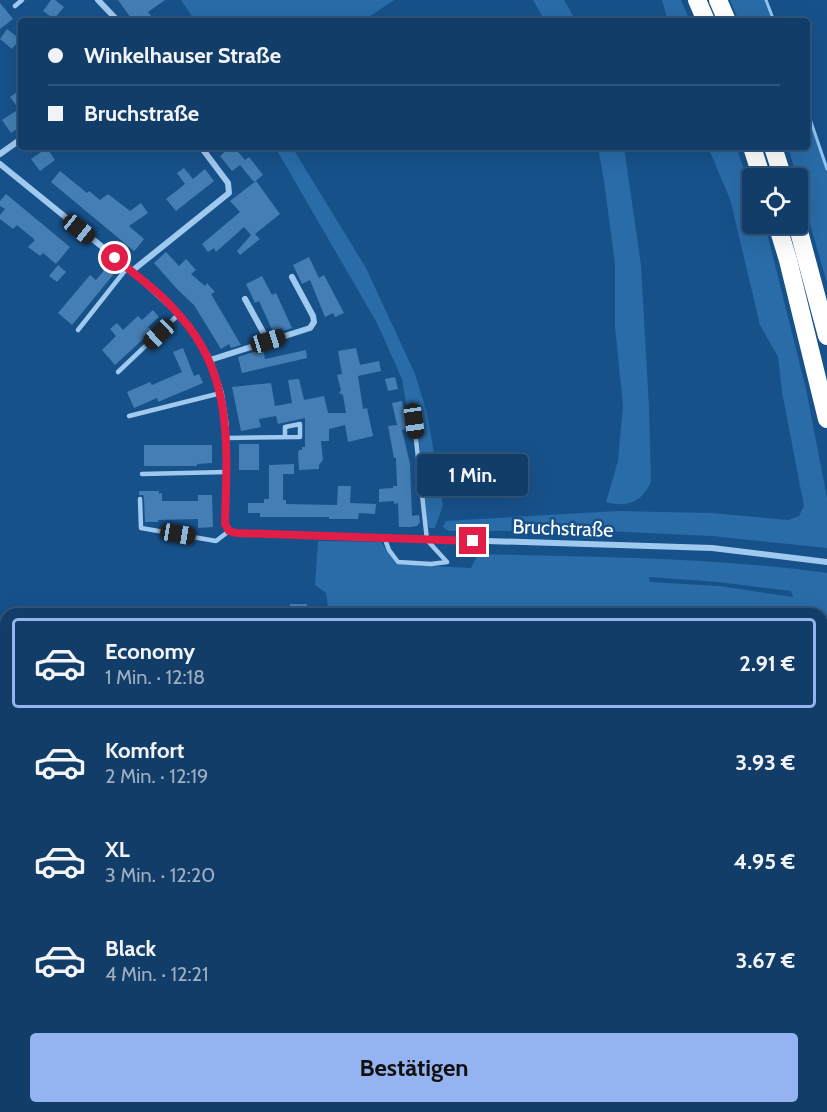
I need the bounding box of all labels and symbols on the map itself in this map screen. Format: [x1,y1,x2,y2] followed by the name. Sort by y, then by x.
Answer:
[59,211,99,247] car
[101,244,128,271] route start
[140,315,178,353] car
[248,327,288,355] car
[403,402,425,440] car
[418,454,528,496] callout: 1 Min.
[512,514,614,542] street label: Bruchstraße
[159,522,197,546] car
[459,527,486,554] route end

